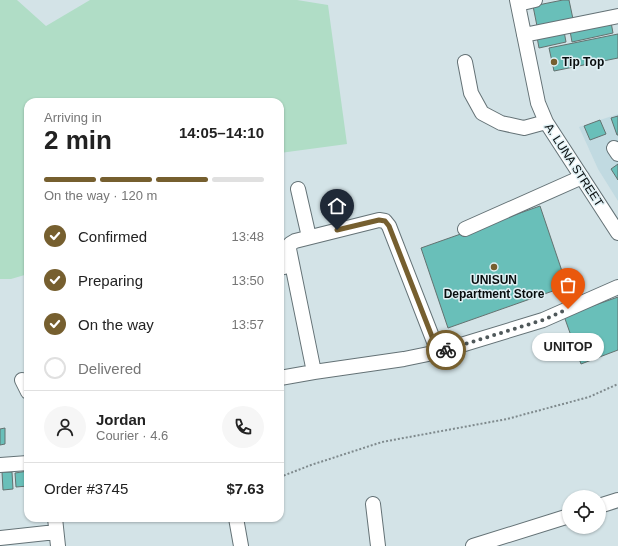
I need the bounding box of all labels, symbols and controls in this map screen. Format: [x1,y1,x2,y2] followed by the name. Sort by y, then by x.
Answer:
[562,55,604,69] place label: Tip Top
[549,57,559,67] marker: Tip Top
[44,110,102,125] text: Arriving in
[542,121,607,210] street label: A. LUNA STREET
[179,124,264,141] text: 14:05–14:10
[44,125,112,155] text: 2 min
[44,188,157,203] text: On the way · 120 m
[320,189,354,230] pin
[326,195,348,217] icon: home
[44,225,66,247] icon: check
[78,228,147,245] text: Confirmed
[231,229,264,244] text: 13:48
[489,262,499,272] marker: UNISUN Department Store
[551,268,585,309] pin
[44,269,66,291] icon: check
[78,272,143,289] text: Preparing
[231,273,264,288] text: 13:50
[444,273,545,301] place label: UNISUN Department Store
[557,274,579,296] icon: bag
[44,313,66,335] icon: check
[78,316,154,333] text: On the way
[231,317,264,332] text: 13:57
[426,330,466,370] courier
[532,333,604,361] callout: UNITOP
[435,339,457,361] icon: bike
[544,339,592,354] text: UNITOP
[78,360,141,377] text: Delivered
[44,406,86,448] button: person
[222,406,264,448] button: phone
[96,411,146,428] text: Jordan
[96,428,168,443] text: Courier · 4.6
[44,480,128,497] text: Order #3745
[226,480,264,497] text: $7.63
[562,490,606,534] map controls
[562,490,606,534] button: locate

